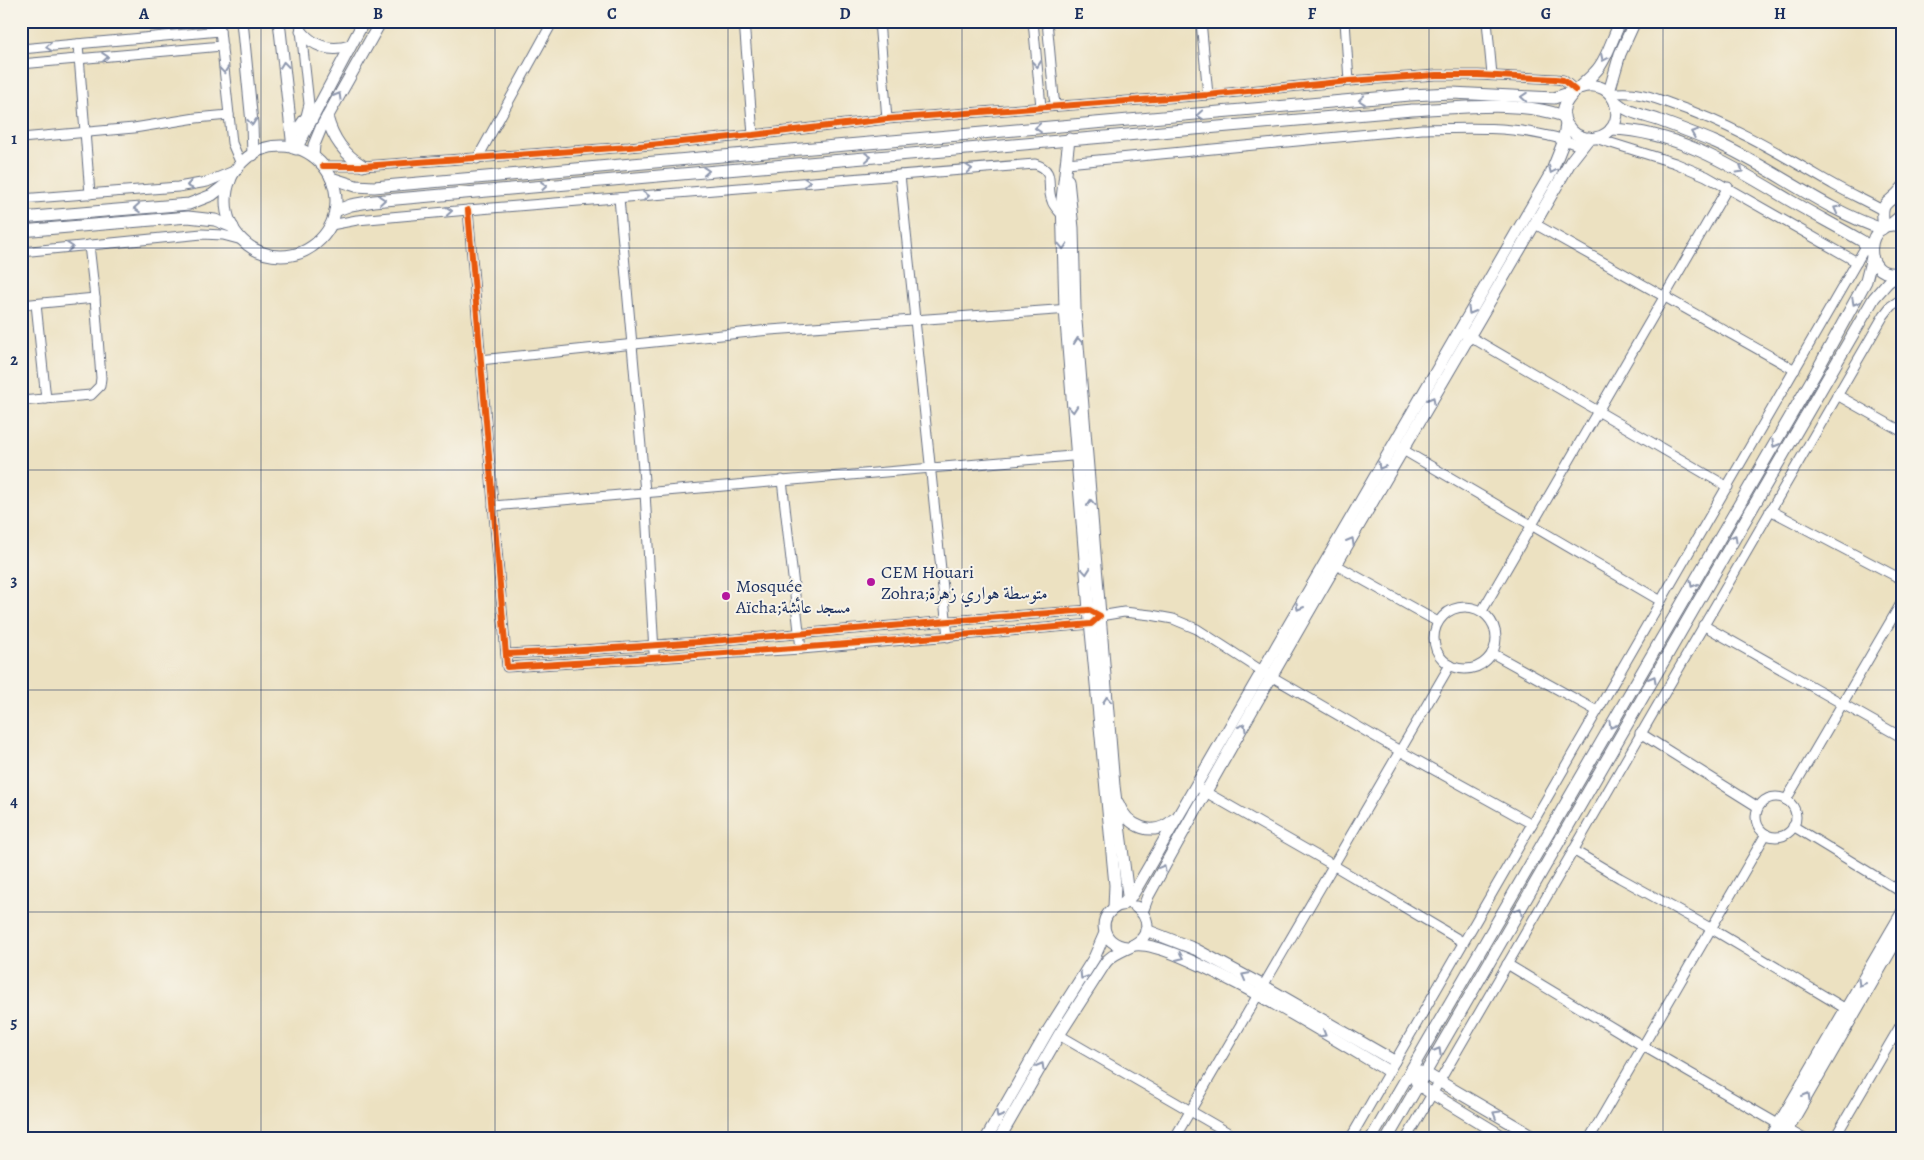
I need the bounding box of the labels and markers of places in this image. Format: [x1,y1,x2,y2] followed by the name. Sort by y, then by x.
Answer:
[881,560,1048,608] place label: CEM Houari Zohra;متوسطة هواري زهرة
[735,574,851,619] place label: Mosquée Aïcha;مسجد عائشة
[865,576,877,588] marker: CEM Houari Zohra;متوسطة هواري زهرة
[720,590,732,602] marker: Mosquée Aïcha;مسجد عائشة

